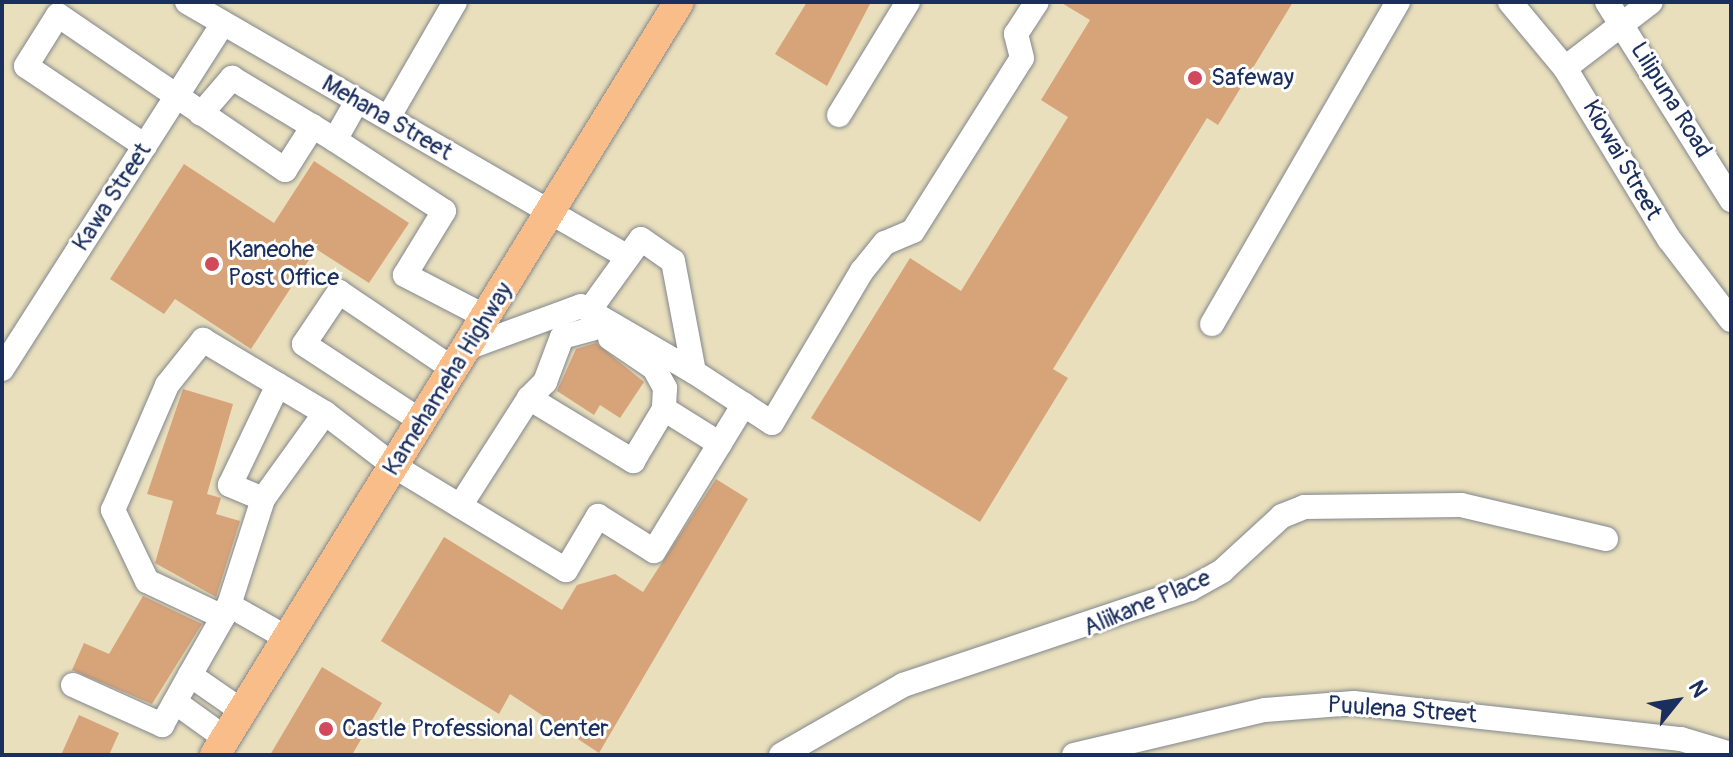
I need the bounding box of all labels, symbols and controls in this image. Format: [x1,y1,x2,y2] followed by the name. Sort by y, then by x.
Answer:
[1624,37,1718,163] street label: Lilipuna Road
[1211,64,1294,92] place label: Safeway
[317,69,457,167] street label: Mehana Street
[1186,69,1204,87] marker: Safeway
[1576,95,1668,225] street label: Kiowai Street
[66,137,158,257] street label: Kawa Street
[228,236,339,292] place label: Kaneohe Post Office
[203,255,221,273] marker: Kaneohe Post Office
[377,277,519,481] street label: Kamehameha Highway
[1079,563,1215,643] street label: Aliikane Place
[1637,661,1717,741] north arrow
[1682,676,1714,702] text: N
[1326,690,1478,730] street label: Puulena Street
[342,715,609,743] place label: Castle Professional Center
[317,720,335,738] marker: Castle Professional Center

